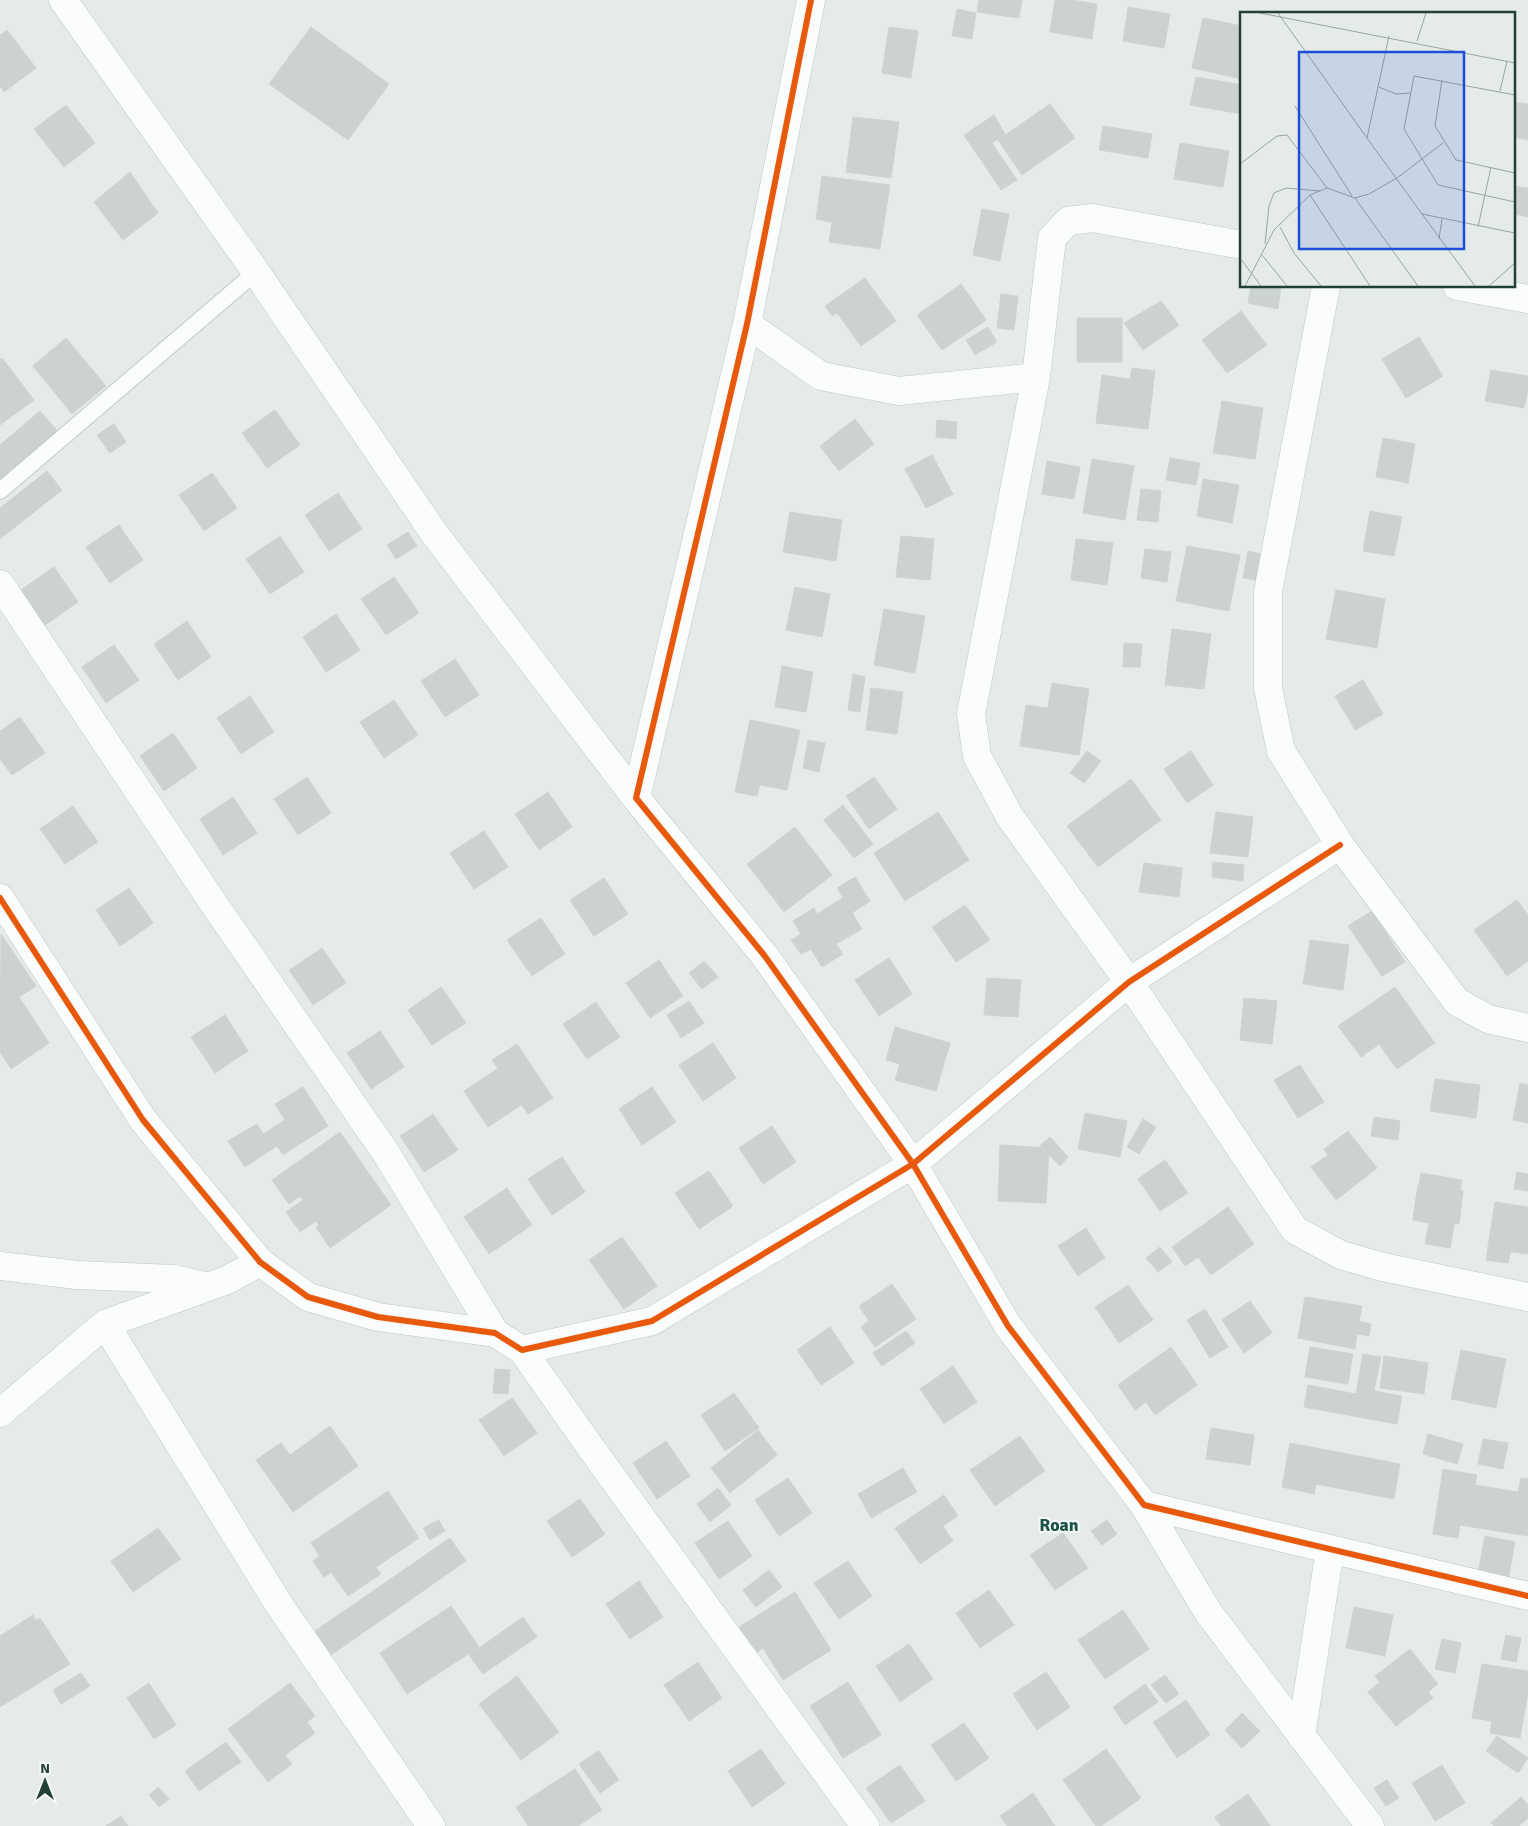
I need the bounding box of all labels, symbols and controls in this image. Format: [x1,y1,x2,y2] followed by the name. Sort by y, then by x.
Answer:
[1240,12,1516,288] inset map
[1039,1514,1079,1536] district label: Roan
[20,1756,70,1806] north arrow
[40,1760,50,1777] text: N

